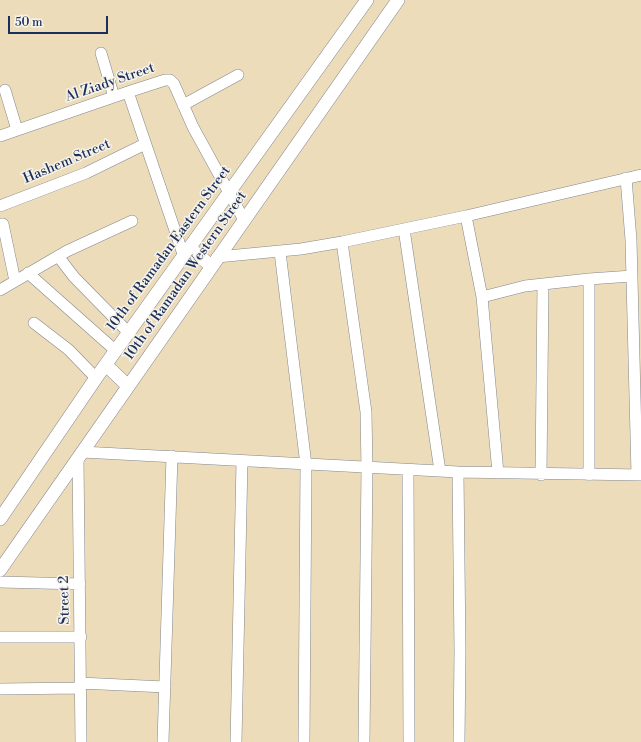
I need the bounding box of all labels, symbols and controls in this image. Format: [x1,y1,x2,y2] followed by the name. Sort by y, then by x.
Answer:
[10,8,110,34] scale bar
[15,15,43,30] text: 50 m
[63,60,157,106] street label: Al Ziady Street
[21,136,113,188] street label: Hashem Street
[103,163,235,335] street label: 10th of Ramadan Eastern Street
[121,188,251,364] street label: 10th of Ramadan Western Street
[56,575,74,625] street label: Street 2

